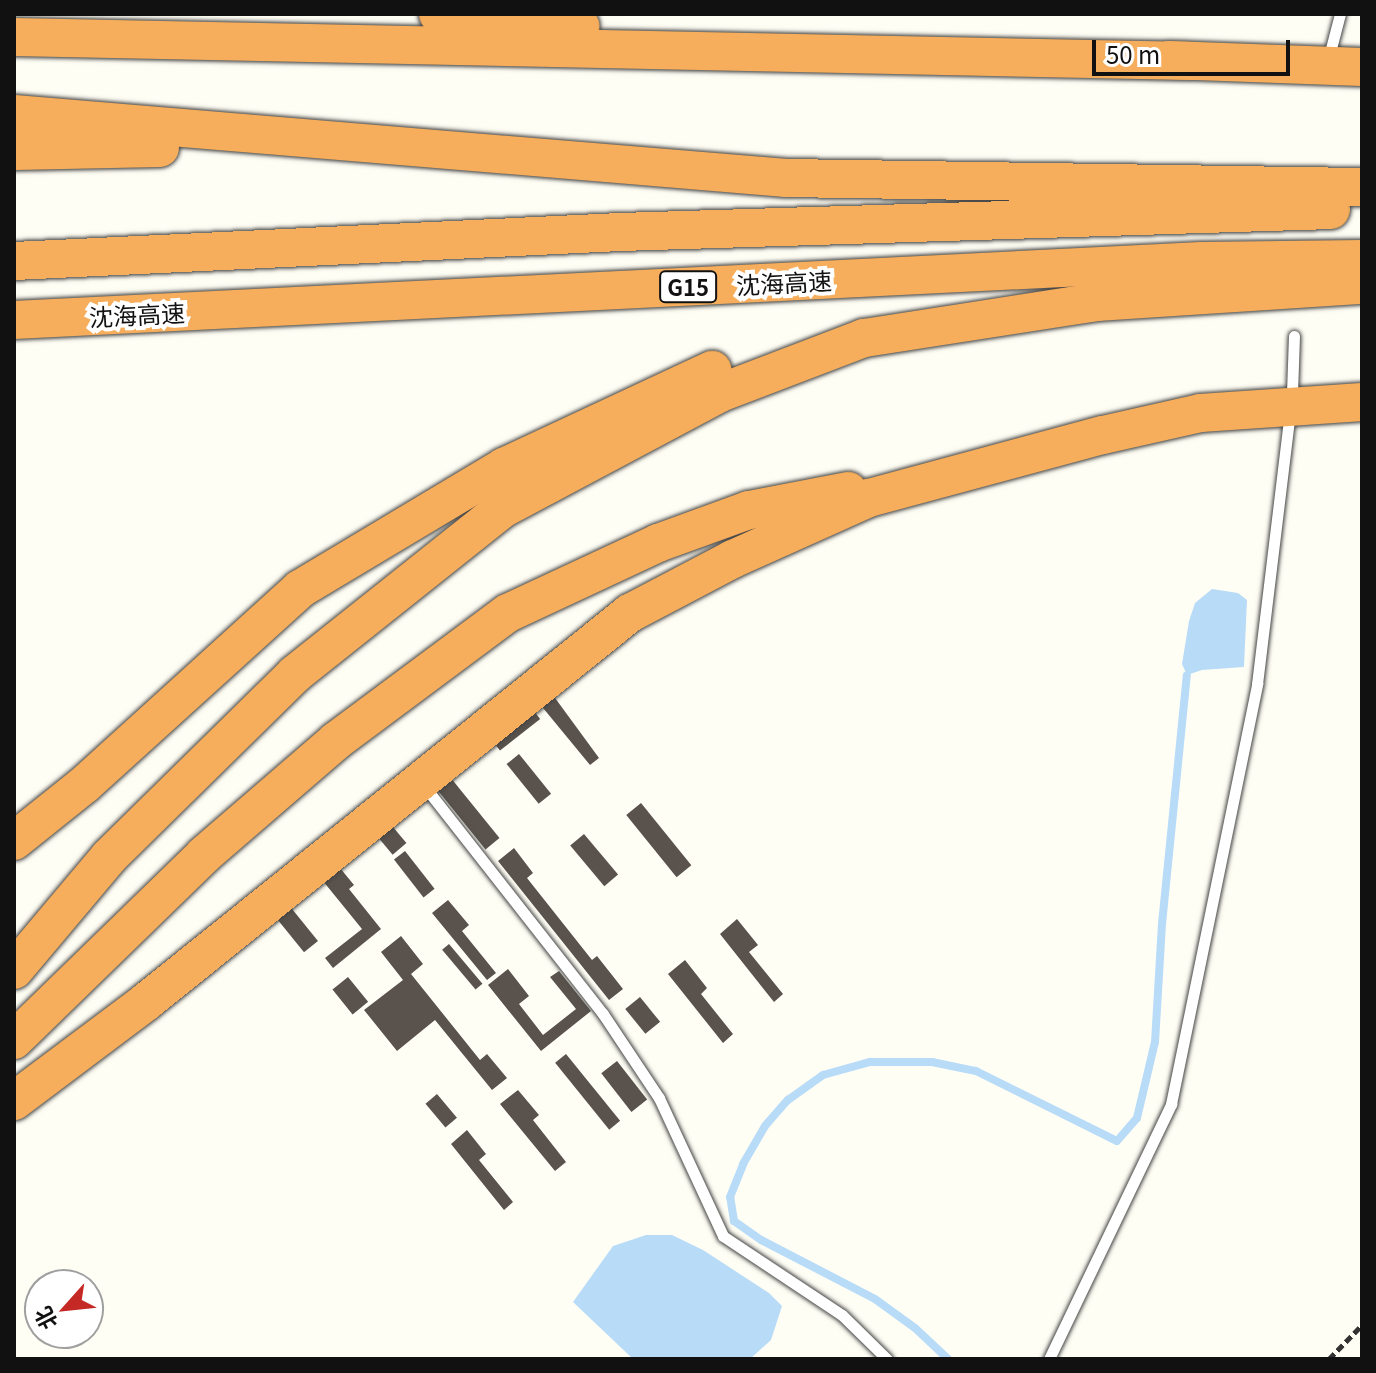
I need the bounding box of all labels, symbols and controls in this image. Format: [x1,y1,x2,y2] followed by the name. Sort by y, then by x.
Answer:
[1096,24,1294,74] scale bar
[1106,36,1160,71] text: 50 m
[735,265,833,299] street label: 沈海高速
[658,269,718,305] road number: G15
[88,297,186,331] street label: 沈海高速
[24,1269,104,1349] north arrow
[25,1302,64,1336] text: 北

